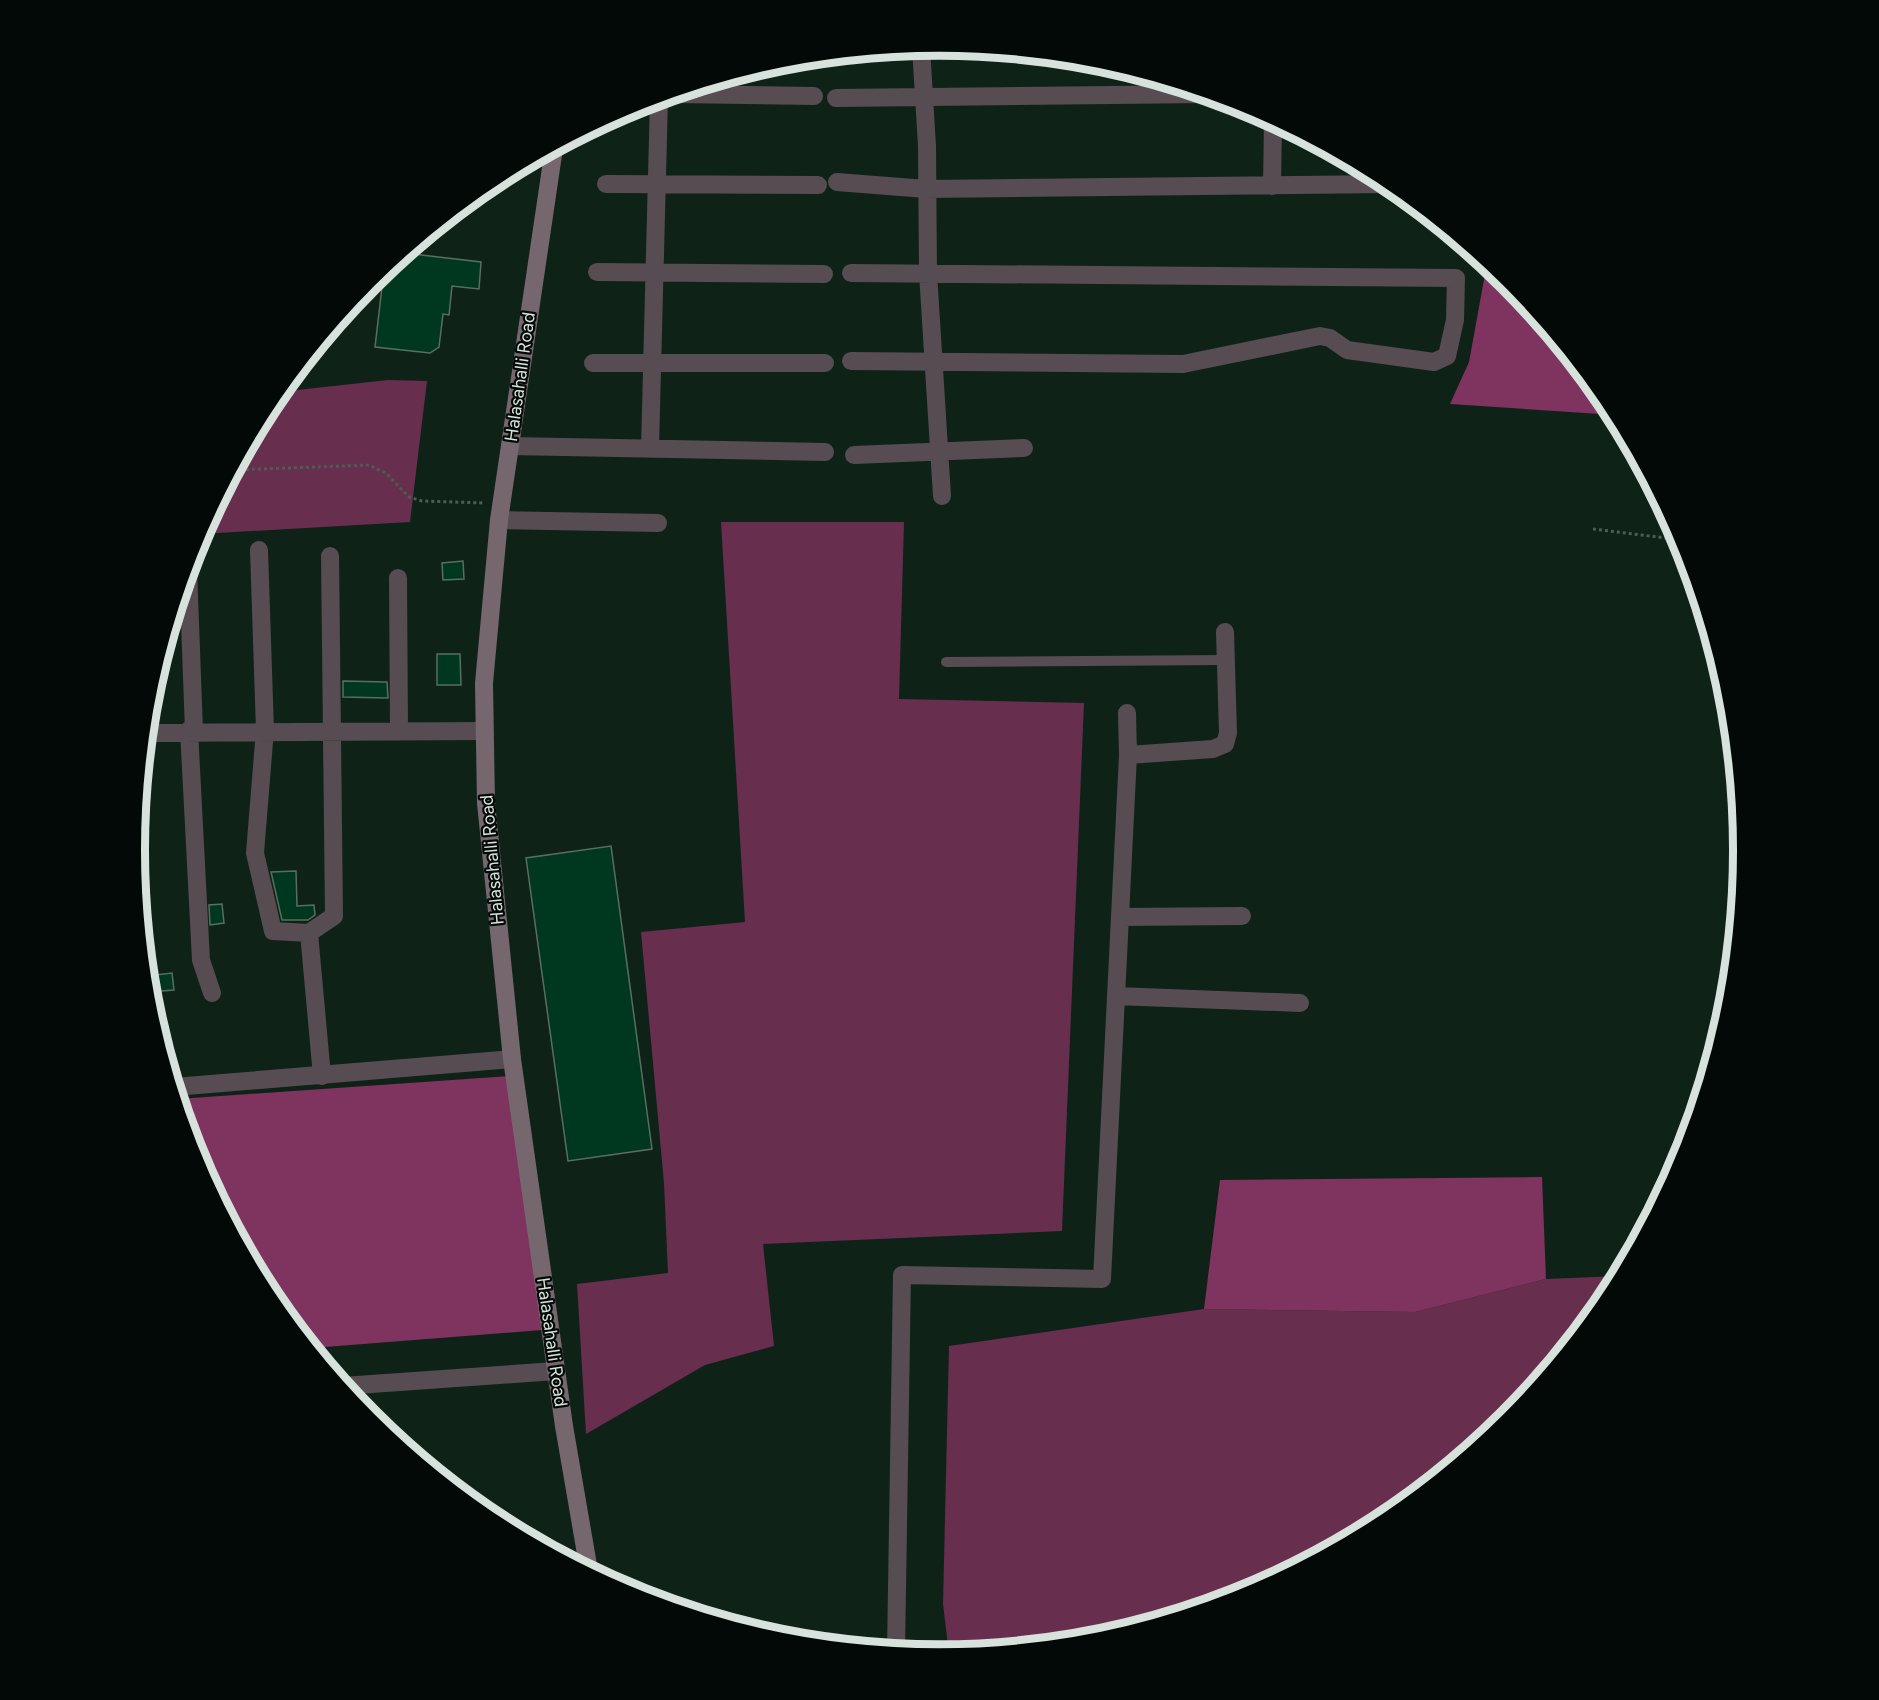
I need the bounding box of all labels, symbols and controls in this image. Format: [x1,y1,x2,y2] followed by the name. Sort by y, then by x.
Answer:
[500,311,540,443] street label: Halasahalli Road
[475,794,509,926] street label: Halasahalli Road
[532,1276,572,1408] street label: Halasahalli Road

